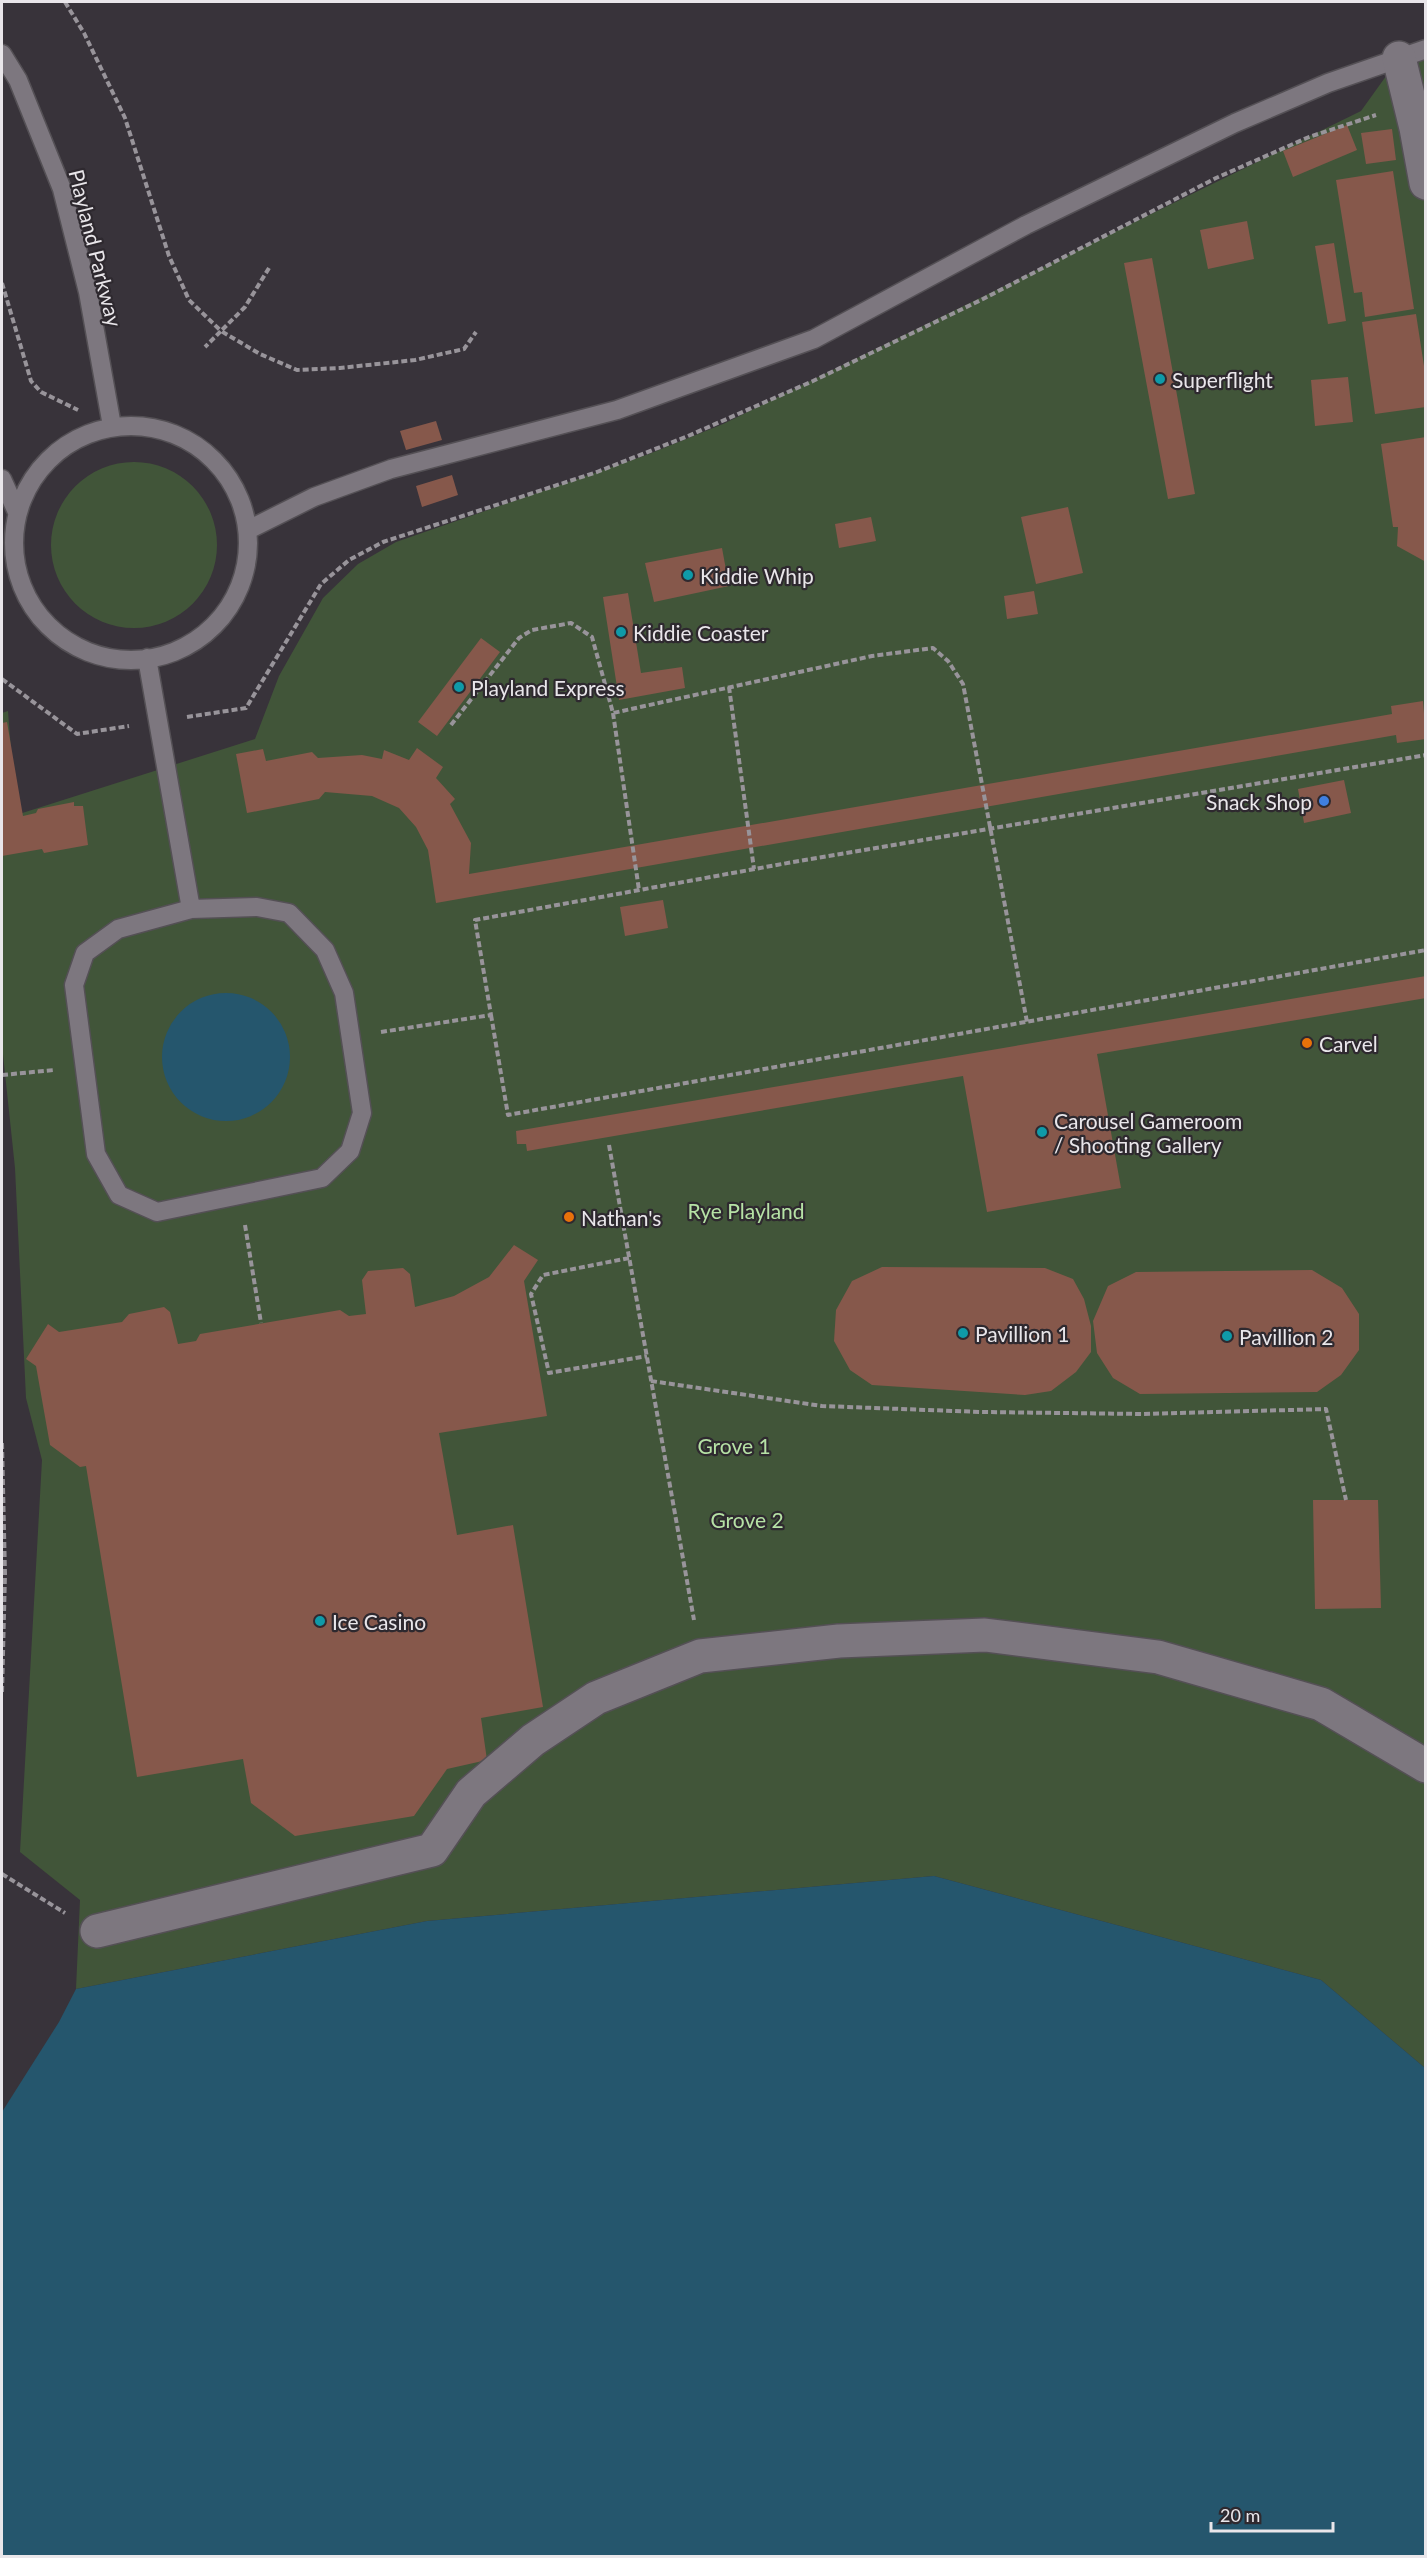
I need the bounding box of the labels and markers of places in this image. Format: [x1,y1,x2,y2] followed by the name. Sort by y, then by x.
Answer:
[1172,367,1273,392] place label: Superflight
[1153,372,1167,386] marker: Superflight
[700,563,814,588] place label: Kiddie Whip
[681,568,695,582] marker: Kiddie Whip
[633,620,769,645] place label: Kiddie Coaster
[614,625,628,639] marker: Kiddie Coaster
[471,675,625,700] place label: Playland Express
[452,680,466,694] marker: Playland Express
[1206,789,1312,814] place label: Snack Shop
[1317,794,1331,808] marker: Snack Shop
[1319,1031,1378,1056] place label: Carvel
[1300,1036,1314,1050] marker: Carvel
[1054,1108,1242,1157] place label: Carousel Gameroom / Shooting Gallery
[1035,1125,1049,1139] marker: Carousel Gameroom / Shooting Gallery
[581,1205,661,1230] place label: Nathan's
[562,1210,576,1224] marker: Nathan's
[975,1321,1070,1346] place label: Pavillion 1
[1239,1324,1334,1349] place label: Pavillion 2
[956,1326,970,1340] marker: Pavillion 1
[1220,1329,1234,1343] marker: Pavillion 2
[332,1609,426,1634] place label: Ice Casino
[313,1614,327,1628] marker: Ice Casino

